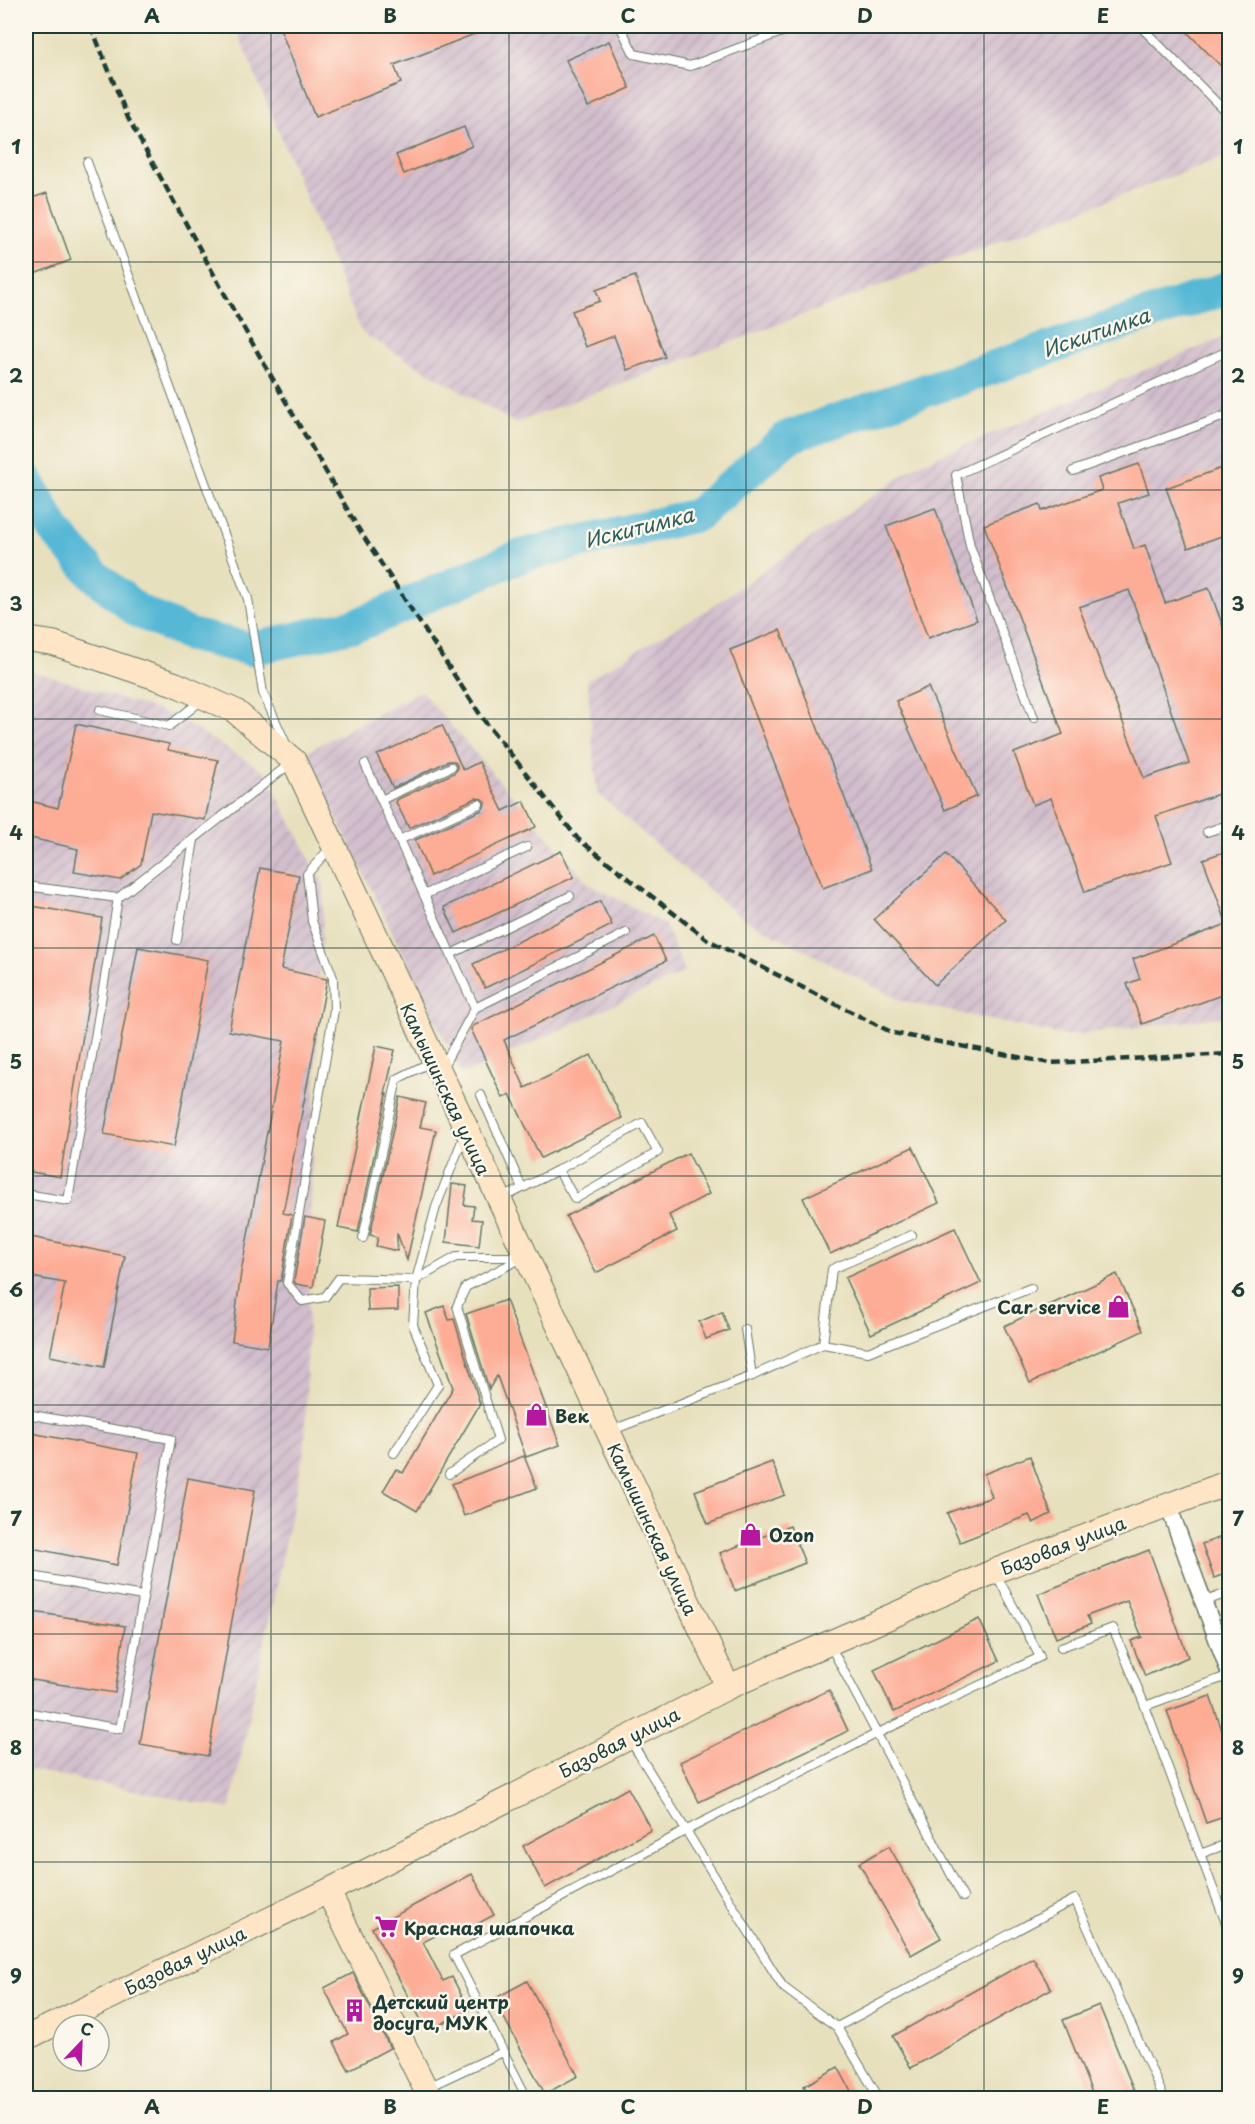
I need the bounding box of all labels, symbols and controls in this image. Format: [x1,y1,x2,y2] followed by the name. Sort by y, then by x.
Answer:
[144,0,160,30] text: A
[383,0,397,30] text: B
[620,0,636,30] text: C
[857,0,873,30] text: D
[1097,0,1109,30] text: E
[11,131,21,161] text: 1
[1233,131,1243,161] text: 1
[1039,299,1155,364] water label: Искитимка
[9,360,23,390] text: 2
[1231,360,1245,390] text: 2
[581,499,698,555] water label: Искитимка
[9,588,23,618] text: 3
[1231,588,1245,618] text: 3
[9,817,23,847] text: 4
[1231,817,1245,847] text: 4
[394,998,498,1180] street label: Камышинская улица
[10,1046,22,1076] text: 5
[1232,1046,1244,1076] text: 5
[9,1274,23,1304] text: 6
[1231,1274,1245,1304] text: 6
[997,1293,1101,1320] place label: Car service
[1106,1293,1132,1319] shop icon: Car service
[524,1402,550,1428] shop icon: Век
[555,1402,589,1429] place label: Век
[601,1438,705,1620] street label: Камышинская улица
[10,1503,22,1533] text: 7
[1232,1503,1244,1533] text: 7
[996,1508,1130,1581] street label: Базовая улица
[738,1521,764,1547] shop icon: Ozon
[769,1521,814,1548] place label: Ozon
[554,1700,685,1784] street label: Базовая улица
[10,1732,22,1762] text: 8
[1232,1732,1244,1762] text: 8
[373,1914,399,1940] supermarket icon: Красная шапочка
[404,1914,575,1941] place label: Красная шапочка
[120,1919,251,2001] street label: Базовая улица
[10,1960,22,1990] text: 9
[1232,1960,1244,1990] text: 9
[372,1988,509,2036] place label: Детский центр досуга, МУК
[342,1998,368,2024] building icon: Детский центр досуга, МУК
[51,2013,111,2073] north arrow
[77,2015,97,2042] text: С
[144,2091,160,2121] text: A
[383,2091,397,2121] text: B
[620,2091,636,2121] text: C
[857,2091,873,2121] text: D
[1097,2091,1109,2121] text: E

